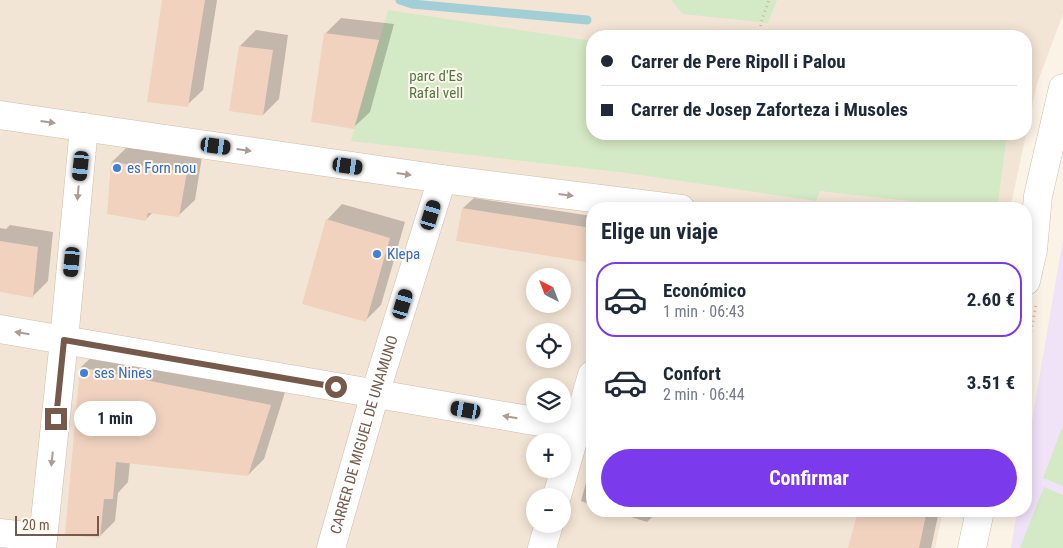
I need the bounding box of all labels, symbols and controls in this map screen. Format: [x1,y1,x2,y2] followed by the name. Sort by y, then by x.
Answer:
[631,50,846,73] text: Carrer de Pere Ripoll i Palou
[409,67,463,102] park label: parc d'Es Rafal vell
[631,98,908,121] text: Carrer de Josep Zaforteza i Musoles
[41,118,57,126] one-way arrow
[200,136,231,156] car
[236,147,252,155] one-way arrow
[71,150,90,182] car
[332,156,363,176] car
[127,159,196,177] place label: es Forn nou
[111,162,123,174] marker: es Forn nou
[397,170,413,178] one-way arrow
[74,185,82,201] one-way arrow
[558,191,574,199] one-way arrow
[419,198,442,232] car
[601,219,718,244] text: Elige un viaje
[387,245,420,263] place label: Klepa
[63,246,80,278] car
[371,248,383,260] marker: Klepa
[526,268,571,312] north arrow
[526,268,571,533] map controls
[603,277,648,322] icon: car
[663,279,746,302] text: Económico
[391,287,414,321] car
[967,288,1015,311] text: 2.60 €
[663,302,745,321] text: 1 min · 06:43
[526,323,571,368] button: locate
[14,328,30,336] one-way arrow
[326,333,402,536] street label: CARRER DE MIGUEL DE UNAMUNO
[603,360,648,405] icon: car
[663,362,721,385] text: Confort
[94,364,152,382] place label: ses Nines
[78,367,90,379] marker: ses Nines
[967,371,1015,394] text: 3.51 €
[325,376,347,398] route start
[526,378,571,423] button: layers
[663,385,745,404] text: 2 min · 06:44
[449,400,482,420] car
[74,402,156,436] callout: 1 min
[45,408,67,430] route end
[97,409,133,428] text: 1 min
[502,413,518,421] one-way arrow
[526,433,571,478] button: +
[601,449,1017,507] button: Confirmar
[47,452,55,468] one-way arrow
[526,488,571,533] button: −
[15,513,99,536] scale bar
[22,517,50,533] text: 20 m

